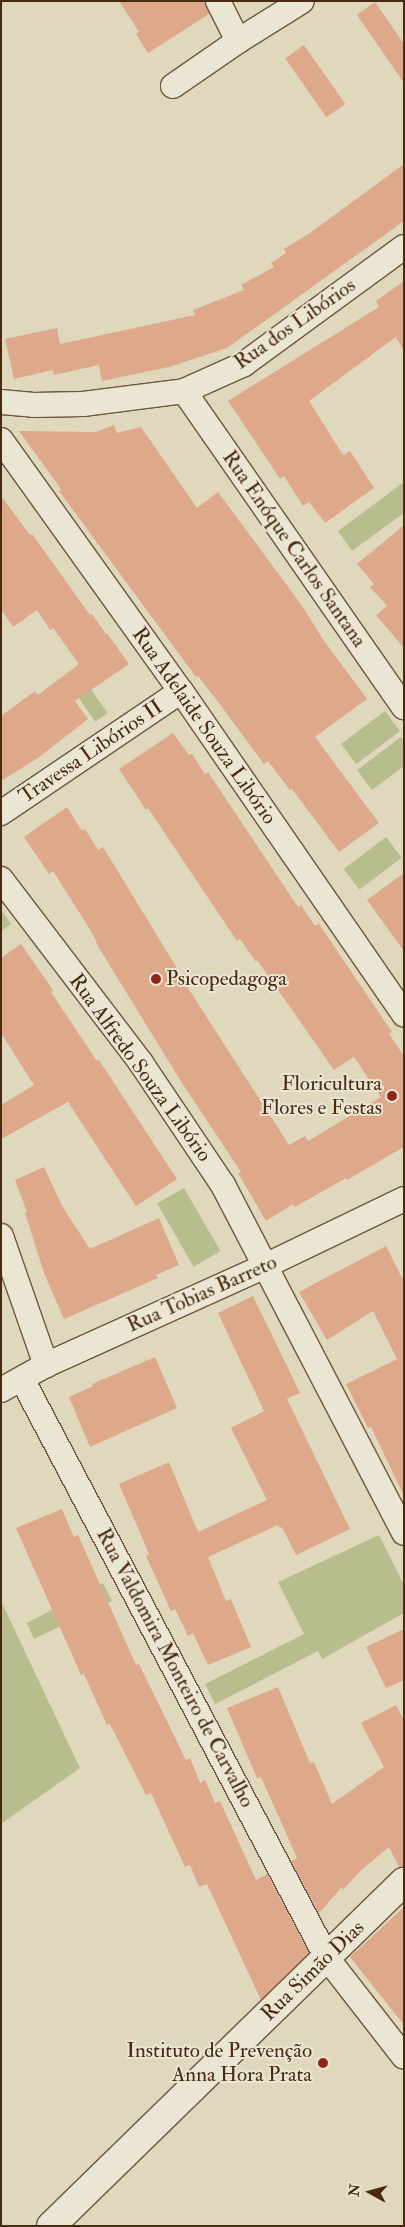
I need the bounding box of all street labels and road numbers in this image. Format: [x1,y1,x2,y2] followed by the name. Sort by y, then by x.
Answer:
[229,273,361,375] street label: Rua dos Libórios
[216,446,372,652] street label: Rua Enóque Carlos Santana
[126,623,282,829] street label: Rua Adelaide Souza Libório
[14,695,168,809] street label: Travessa Libórios II
[63,969,217,1167] street label: Rua Alfredo Souza Libório
[123,1250,281,1338] street label: Rua Tobias Barreto
[90,1524,260,1812] street label: Rua Valdomira Monteiro de Carvalho
[256,1915,370,2027] street label: Rua Simão Dias

